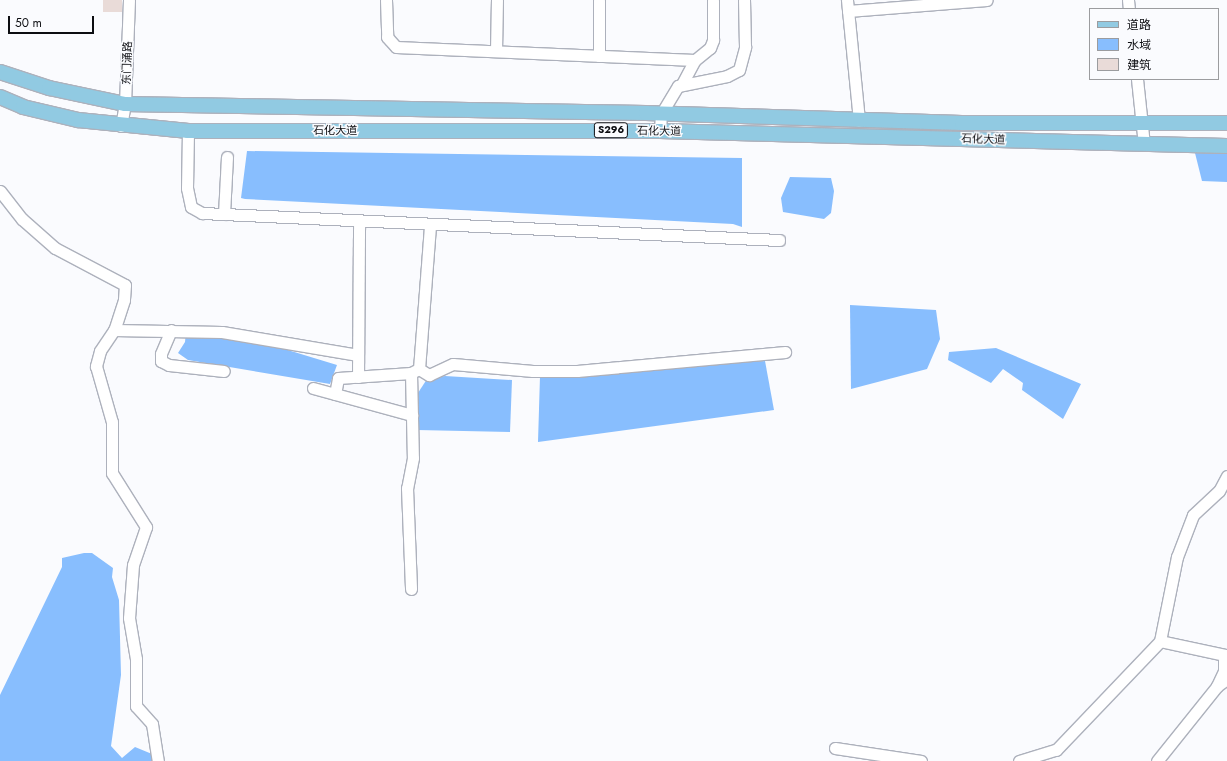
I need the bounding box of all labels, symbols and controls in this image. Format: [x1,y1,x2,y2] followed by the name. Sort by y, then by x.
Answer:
[10,8,96,34] scale bar
[1089,8,1219,80] legend
[15,14,42,32] text: 50 m
[1127,16,1151,34] text: 道路
[1127,36,1151,54] text: 水域
[120,41,134,85] street label: 东门涌路
[1127,56,1151,74] text: 建筑
[593,122,629,138] road number: S296
[313,123,357,137] street label: 石化大道
[637,124,681,138] street label: 石化大道
[961,132,1005,146] street label: 石化大道

